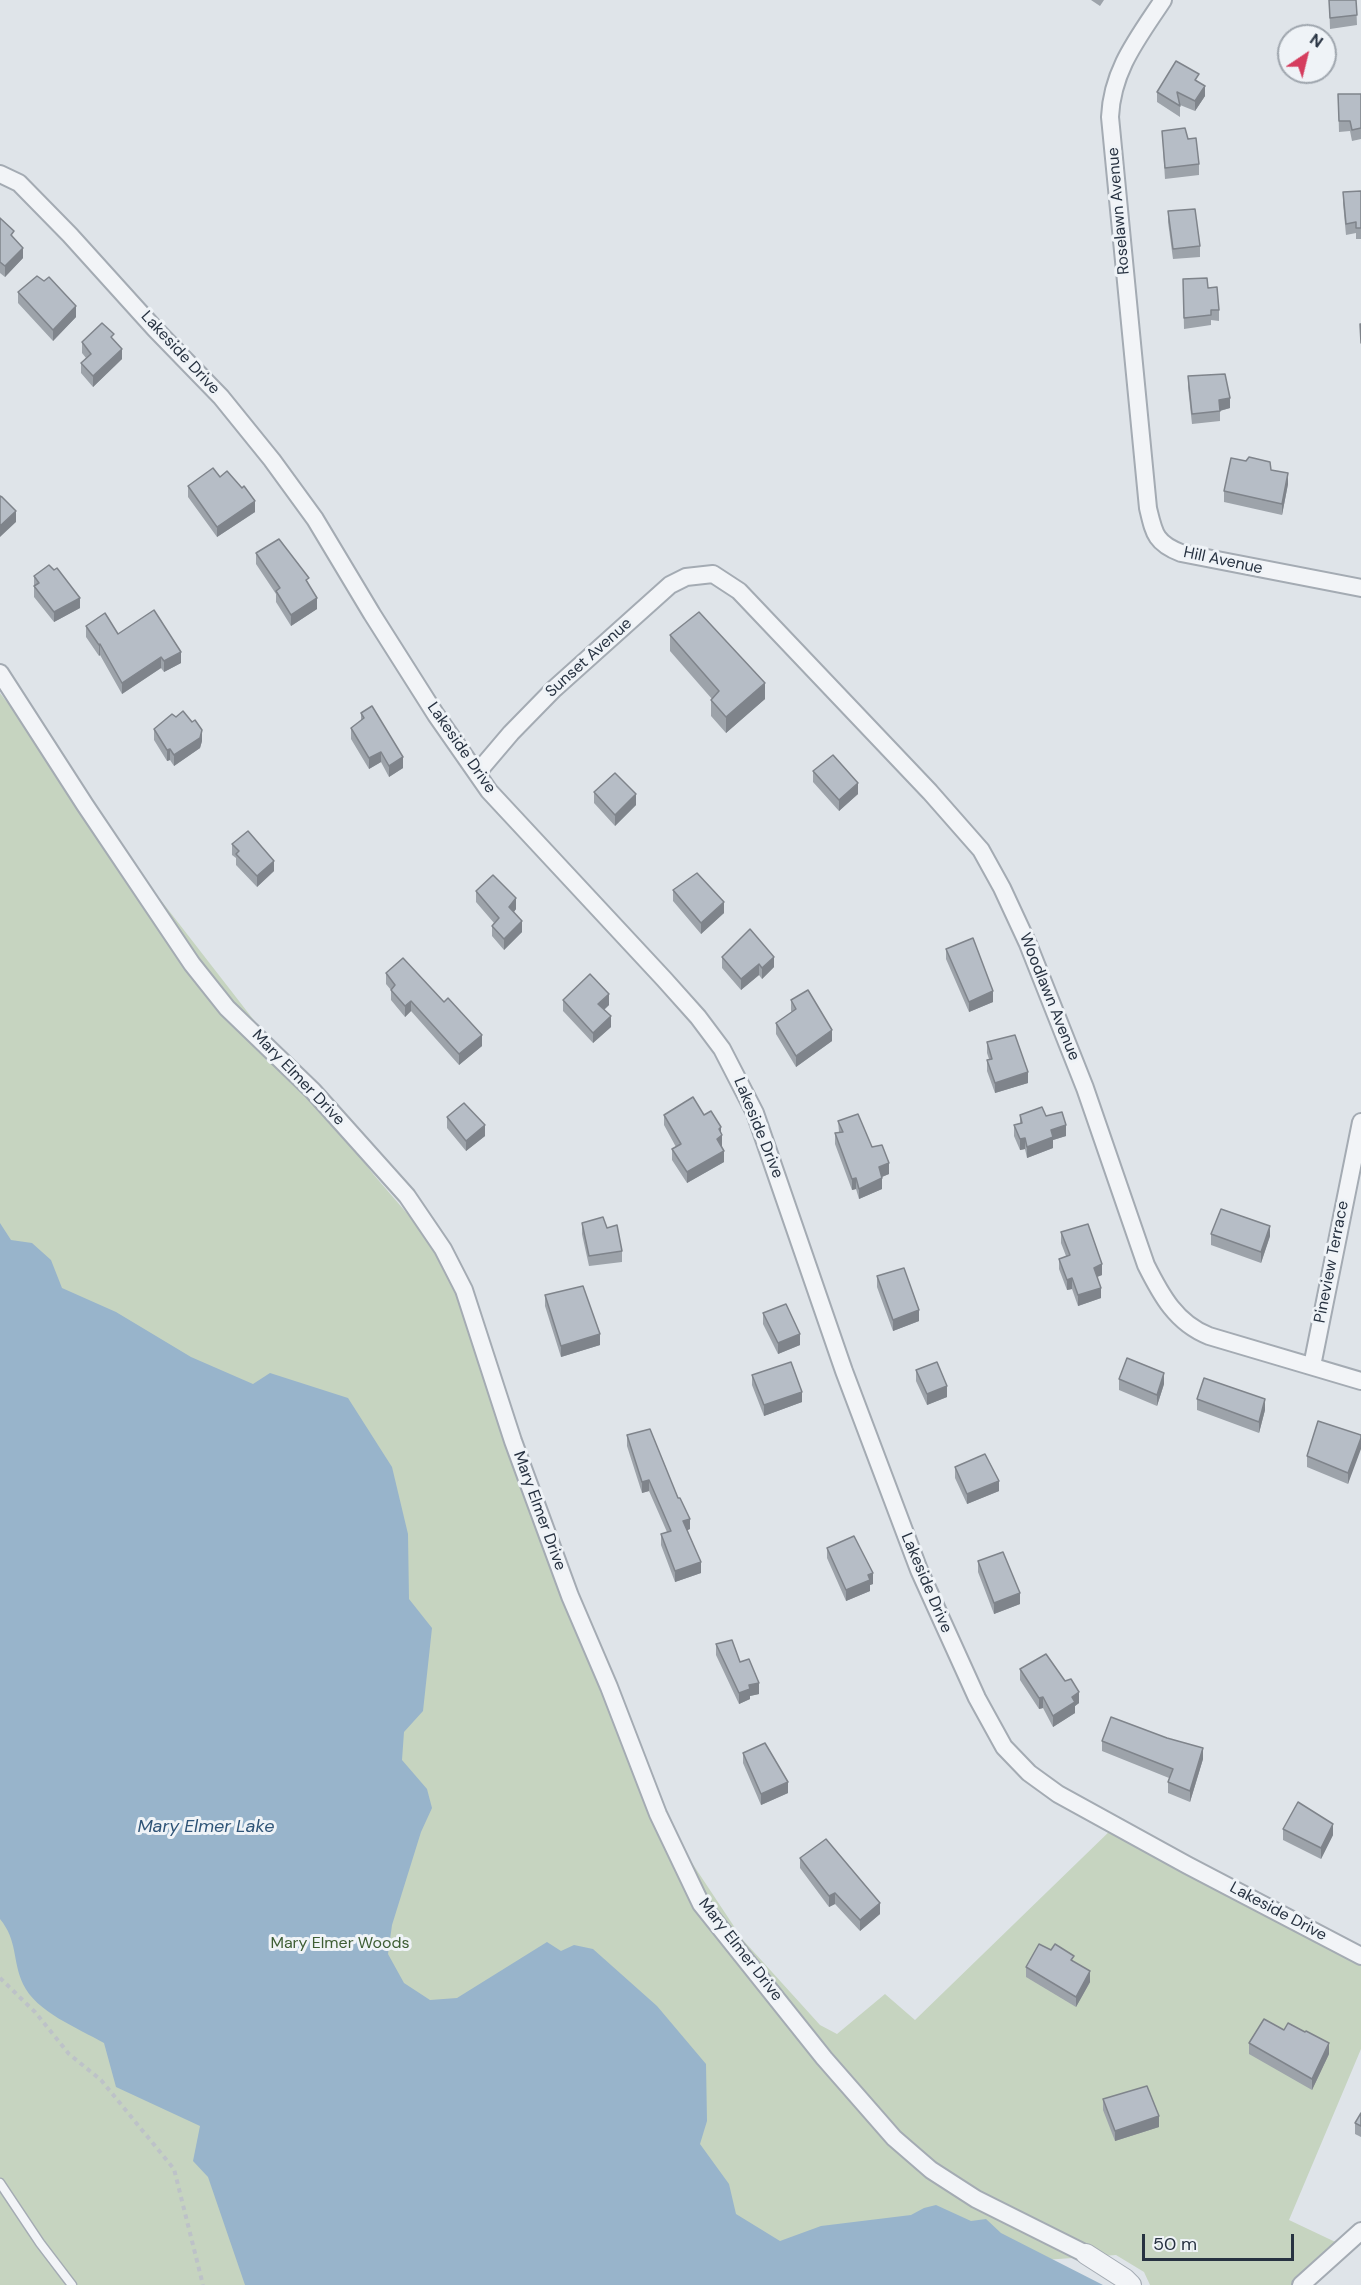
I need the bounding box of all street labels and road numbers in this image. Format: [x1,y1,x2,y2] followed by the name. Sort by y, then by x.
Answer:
[1104,147,1134,275] street label: Roselawn Avenue
[137,307,223,399] street label: Lakeside Drive
[1182,543,1264,579] street label: Hill Avenue
[542,614,636,702] street label: Sunset Avenue
[422,699,500,797] street label: Lakeside Drive
[1015,930,1083,1064] street label: Woodlawn Avenue
[248,1026,348,1130] street label: Mary Elmer Drive
[729,1075,787,1181] street label: Lakeside Drive
[1311,1199,1353,1325] street label: Pineview Terrace
[509,1449,569,1573] street label: Mary Elmer Drive
[896,1530,956,1636] street label: Lakeside Drive
[1226,1878,1330,1946] street label: Lakeside Drive
[694,1895,786,2005] street label: Mary Elmer Drive

